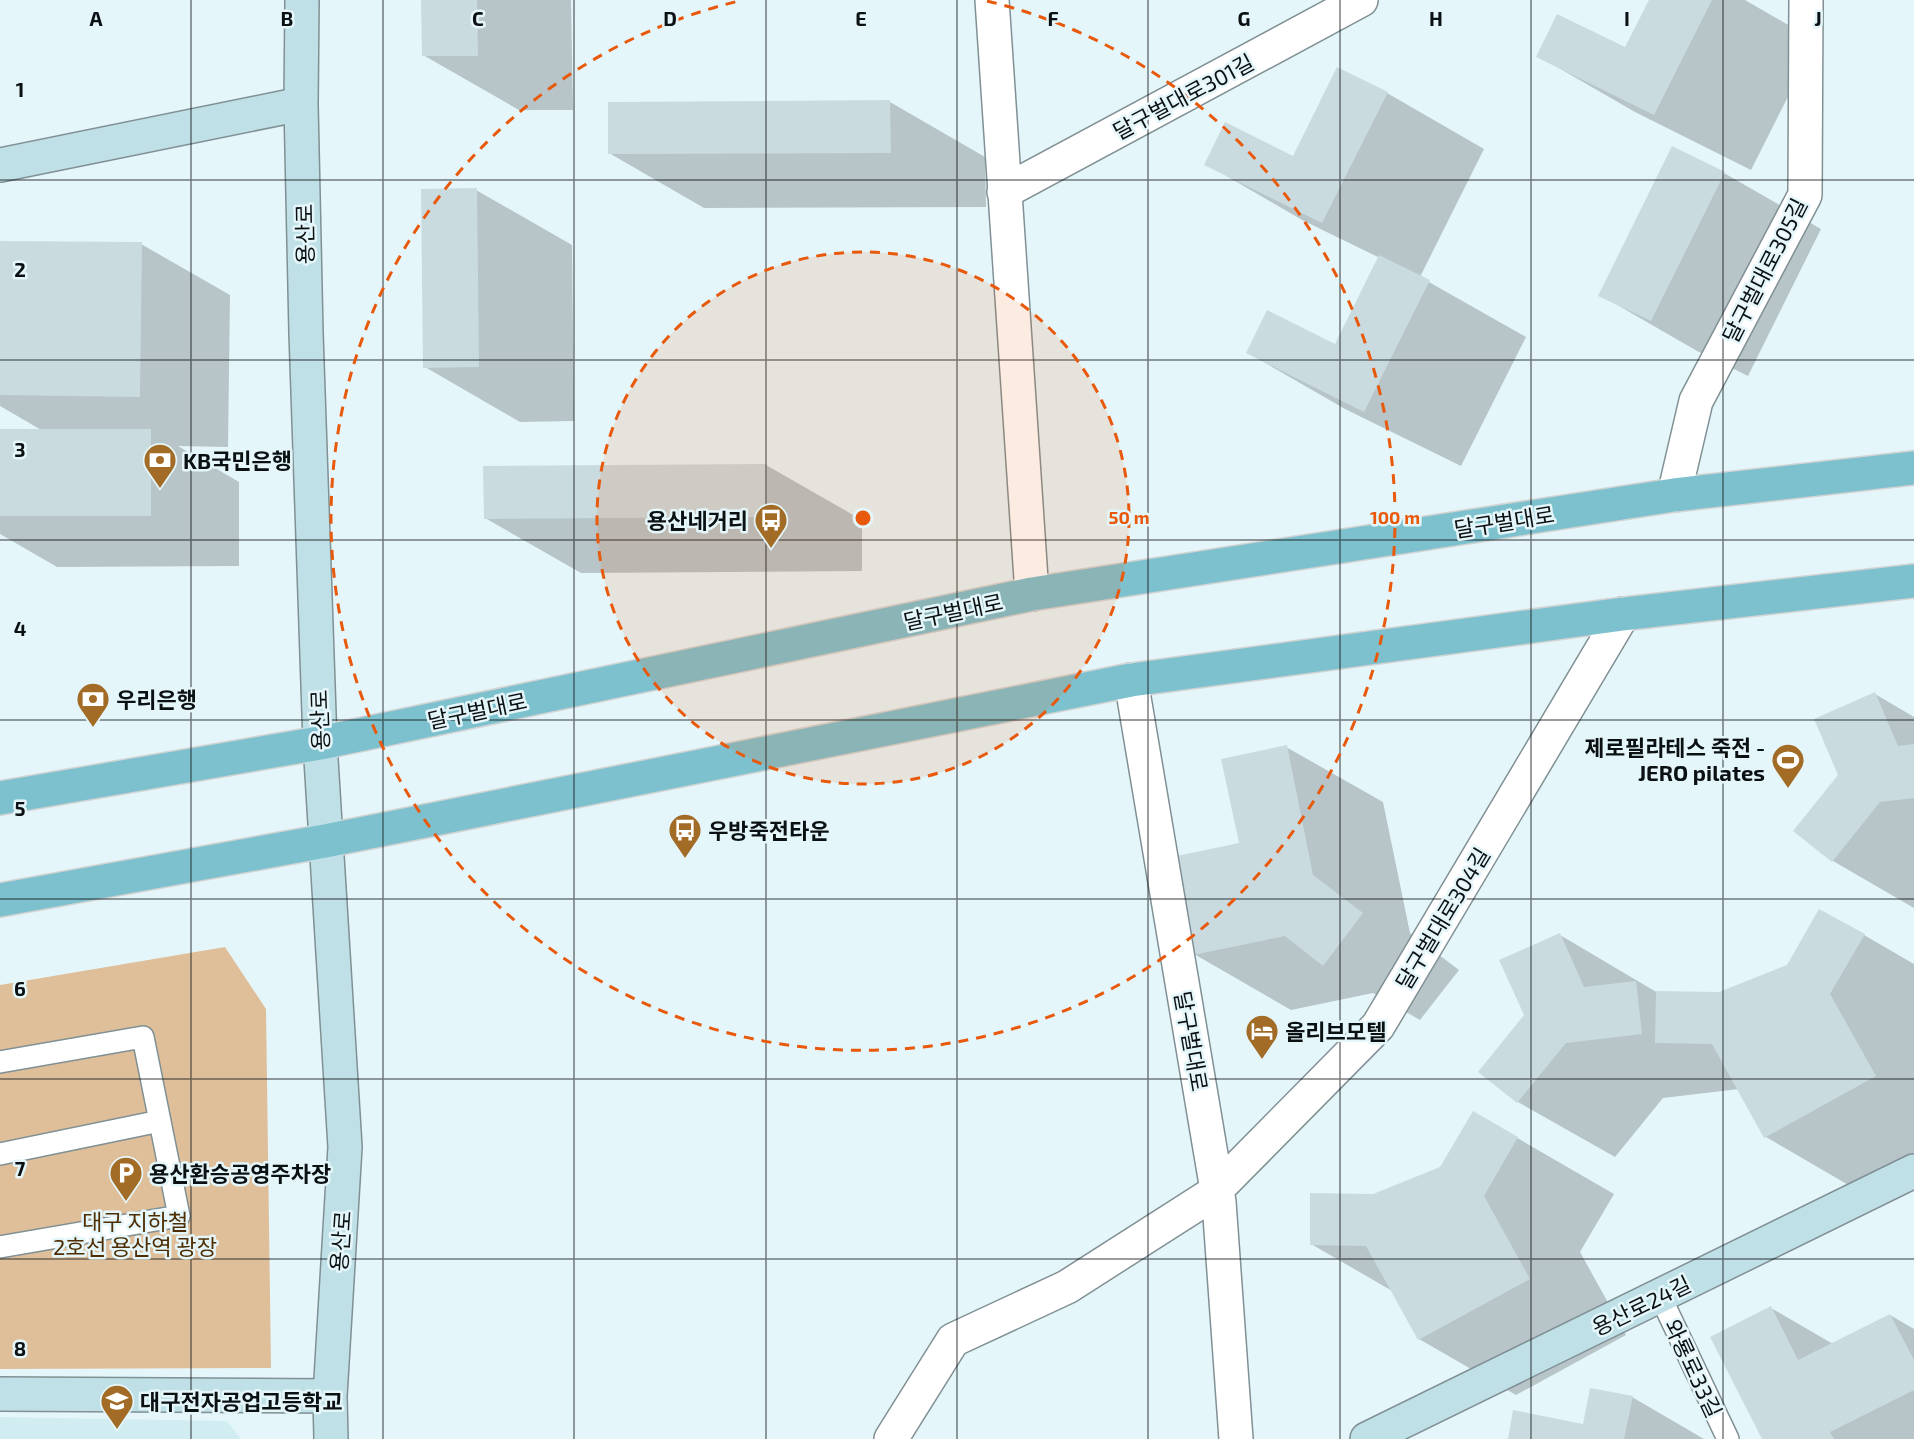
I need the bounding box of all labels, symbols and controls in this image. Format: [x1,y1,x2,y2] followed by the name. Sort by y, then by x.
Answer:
[89,6,103,30] text: A
[281,6,293,30] text: B
[472,6,484,30] text: C
[663,6,677,30] text: D
[855,6,867,30] text: E
[1047,6,1059,30] text: F
[1238,6,1250,30] text: G
[1429,6,1443,30] text: H
[1624,6,1630,30] text: I
[1814,6,1822,30] text: J
[1108,48,1258,144] street label: 달구벌대로301길
[16,77,24,101] text: 1
[1716,193,1812,347] street label: 달구벌대로305길
[290,203,318,265] street label: 용산로
[14,257,26,281] text: 2
[14,437,26,461] text: 3
[142,442,178,489] bank icon: KB국민은행
[183,447,292,473] place label: KB국민은행
[1452,500,1556,542] street label: 달구벌대로
[753,502,789,549] bus stop icon: 용산네거리
[1108,506,1150,528] text: 50 m
[1370,506,1420,528] text: 100 m
[647,507,748,533] place label: 용산네거리
[853,508,873,528] centre of rings
[901,588,1005,634] street label: 달구벌대로
[14,616,27,640] text: 4
[75,681,111,728] bank icon: 우리은행
[116,686,197,712] place label: 우리은행
[425,687,529,733] street label: 달구벌대로
[305,689,333,751] street label: 용산로
[1584,734,1765,785] place label: 제로필라테스 죽전 - JERO pilates
[1770,742,1806,789] sports icon: 제로필라테스 죽전 - JERO pilates
[14,796,26,820] text: 5
[667,812,703,859] bus stop icon: 우방죽전타운
[708,817,829,843] place label: 우방죽전타운
[1390,843,1494,993] street label: 달구벌대로304길
[14,976,26,1000] text: 6
[1170,989,1214,1093] street label: 달구벌대로
[1244,1013,1280,1060] hotel icon: 올리브모텔
[1285,1018,1386,1044] place label: 올리브모텔
[108,1155,144,1202] parking icon: 용산환승공영주차장
[15,1156,26,1180] text: 7
[149,1160,331,1186] place label: 용산환승공영주차장
[53,1208,217,1259] park label: 대구 지하철 2호선 용산역 광장
[325,1210,355,1272] street label: 용산로
[1587,1270,1695,1340] street label: 용산로24길
[1660,1315,1728,1421] street label: 와룡로33길
[14,1336,26,1360] text: 8
[99,1383,135,1430] school or university icon: 대구전자공업고등학교
[140,1388,342,1414] place label: 대구전자공업고등학교

